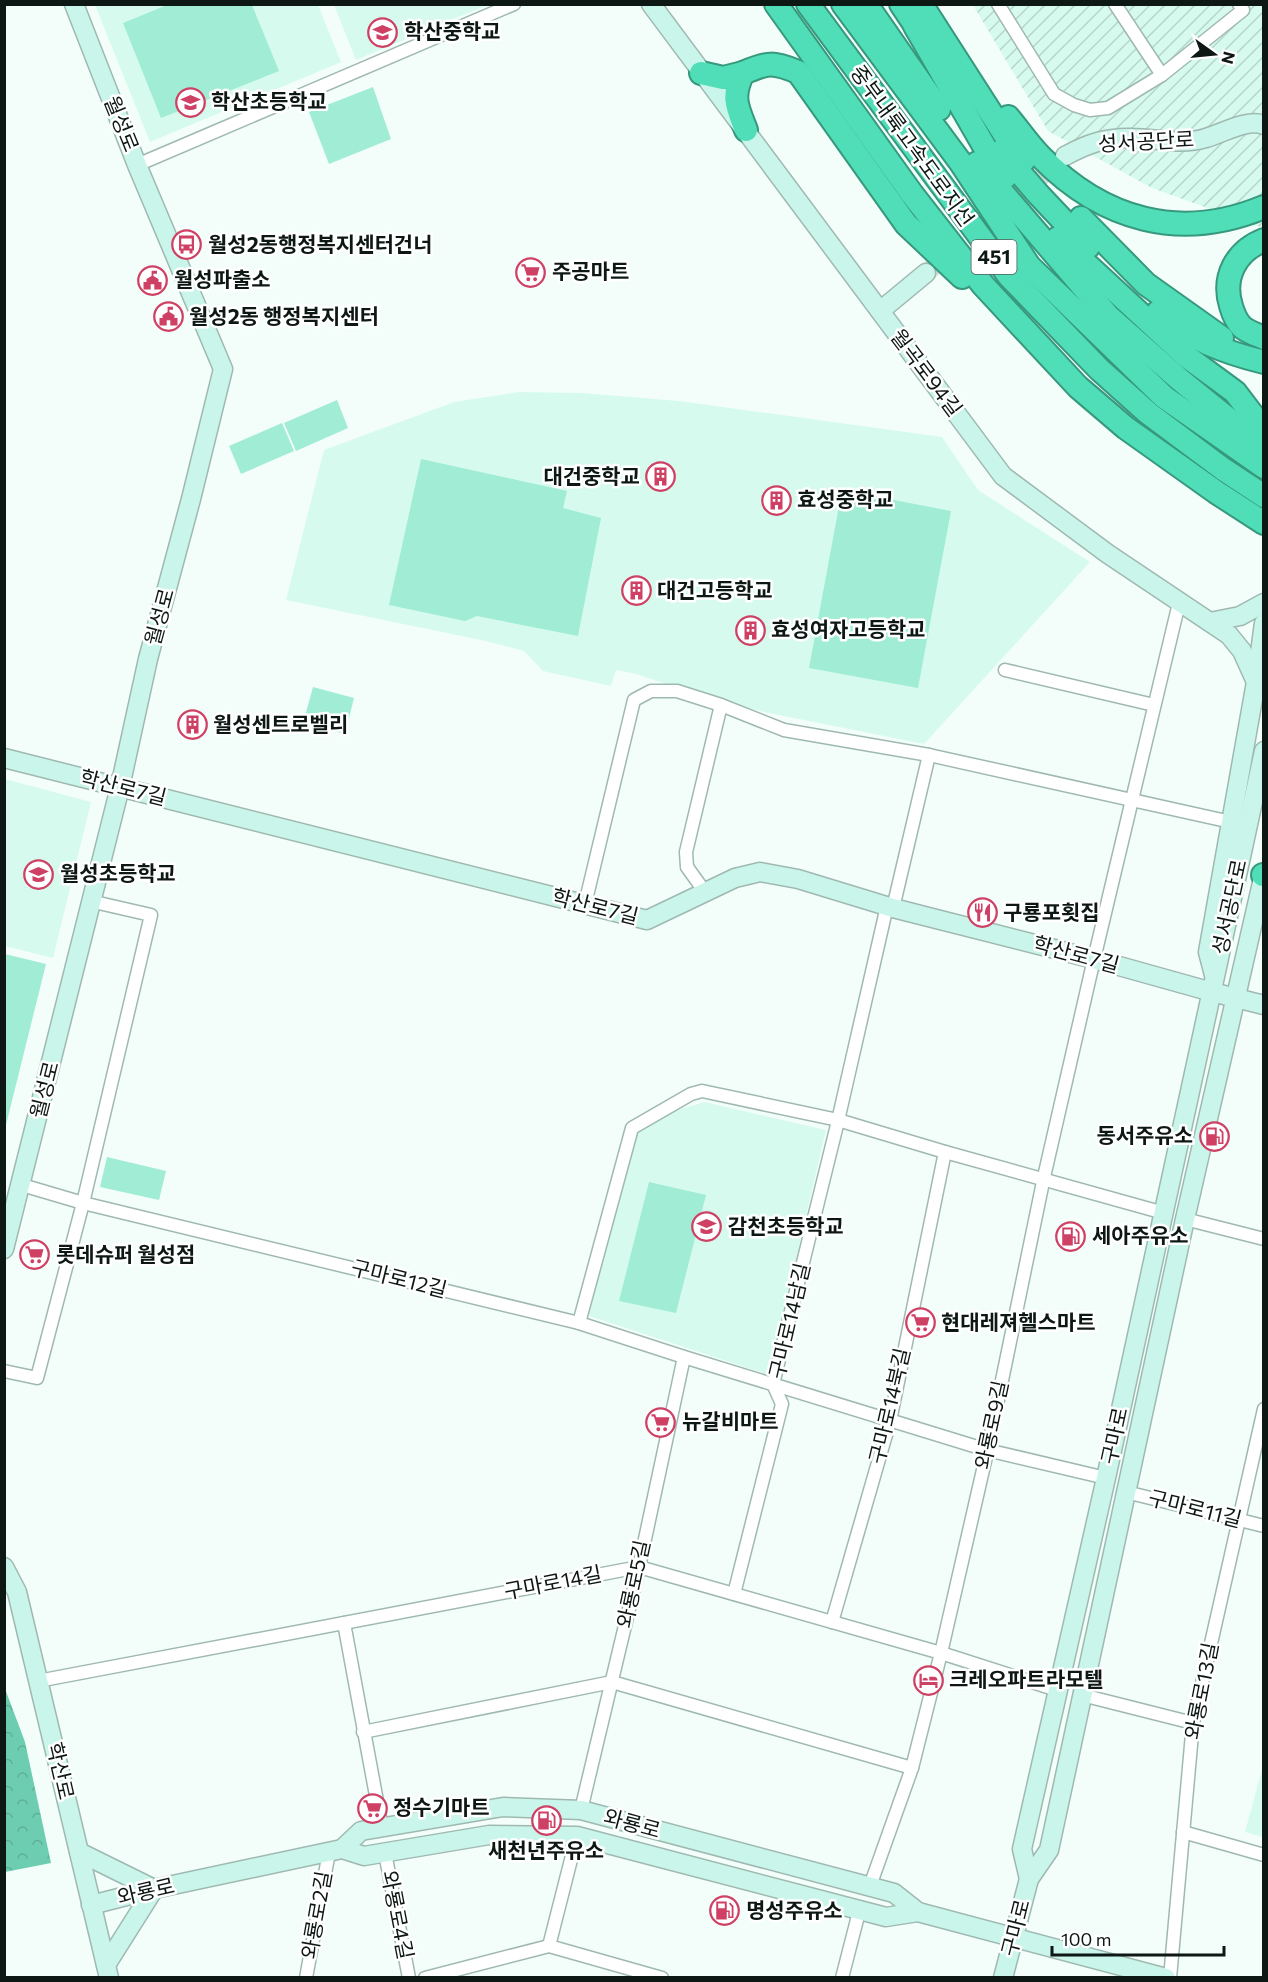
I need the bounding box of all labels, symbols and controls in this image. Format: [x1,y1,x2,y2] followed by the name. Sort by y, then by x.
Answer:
[367,16,399,48] school or university icon: 학산중학교
[404,18,501,43] place label: 학산중학교
[1184,24,1244,84] north arrow
[1218,50,1240,66] text: N
[846,60,980,231] street label: 중부내륙고속도로지선
[174,86,206,118] school or university icon: 학산초등학교
[211,88,327,113] place label: 학산초등학교
[100,92,145,155] street label: 월성로
[1097,125,1195,156] street label: 성서공단로
[171,229,203,261] bus stop icon: 월성2동행정복지센터건너
[208,231,432,256] place label: 월성2동행정복지센터건너
[972,240,1016,274] road number: 451
[515,256,547,288] supermarket icon: 주공마트
[552,258,629,283] place label: 주공마트
[137,264,169,296] public building icon: 월성파출소
[174,266,271,291] place label: 월성파출소
[152,301,184,333] public building icon: 월성2동 행정복지센터
[189,303,379,328] place label: 월성2동 행정복지센터
[886,324,968,421] street label: 월곡로94길
[645,461,677,493] building icon: 대건중학교
[543,463,640,488] place label: 대건중학교
[760,484,792,516] building icon: 효성중학교
[797,486,894,511] place label: 효성중학교
[620,575,652,607] building icon: 대건고등학교
[657,577,773,602] place label: 대건고등학교
[139,585,178,648] street label: 월성로
[734,614,766,646] building icon: 효성여자고등학교
[771,616,926,641] place label: 효성여자고등학교
[176,709,208,741] building icon: 월성센트로벨리
[213,711,348,736] place label: 월성센트로벨리
[77,764,169,809] street label: 학산로7길
[1206,857,1251,957] street label: 성서공단로
[23,858,55,890] school or university icon: 월성초등학교
[60,860,176,885] place label: 월성초등학교
[549,883,641,928] street label: 학산로7길
[966,897,998,929] restaurant icon: 구룡포횟집
[1003,899,1100,924] place label: 구룡포횟집
[1030,930,1122,977] street label: 학산로7길
[24,1058,63,1121] street label: 월성로
[1198,1120,1230,1152] fuel station icon: 동서주유소
[1096,1122,1193,1147] place label: 동서주유소
[691,1211,723,1243] school or university icon: 감천초등학교
[728,1213,844,1238] place label: 감천초등학교
[1055,1220,1087,1252] fuel station icon: 세아주유소
[1092,1222,1189,1247] place label: 세아주유소
[19,1239,51,1271] supermarket icon: 롯데슈퍼 월성점
[56,1241,195,1266] place label: 롯데슈퍼 월성점
[349,1254,450,1302] street label: 구마로12길
[763,1260,814,1381] street label: 구마로14남길
[904,1307,936,1339] supermarket icon: 현대레져헬스마트
[941,1309,1096,1334] place label: 현대레져헬스마트
[863,1345,914,1466] street label: 구마로14북길
[969,1378,1012,1471] street label: 와룡로9길
[1095,1405,1132,1467] street label: 구마로
[645,1406,677,1438] supermarket icon: 뉴갈비마트
[682,1408,779,1433] place label: 뉴갈비마트
[1146,1484,1245,1531] street label: 구마로11길
[611,1537,654,1630] street label: 와룡로5길
[502,1560,604,1603] street label: 구마로14길
[1179,1640,1222,1741] street label: 와룡로13길
[912,1664,944,1696] hotel icon: 크레오파트라모텔
[949,1666,1104,1691] place label: 크레오파트라모텔
[43,1740,80,1802] street label: 학산로
[356,1792,388,1824] supermarket icon: 정수기마트
[393,1794,490,1819] place label: 정수기마트
[601,1803,664,1842] street label: 와룡로
[530,1804,562,1836] fuel station icon: 새천년주유소
[488,1837,604,1862] place label: 새천년주유소
[378,1868,419,1961] street label: 와룡로4길
[295,1869,336,1961] street label: 와룡로2길
[115,1872,177,1909] street label: 와룡로
[709,1895,741,1927] fuel station icon: 명성주유소
[995,1896,1034,1959] street label: 구마로
[746,1897,843,1922] place label: 명성주유소
[1052,1919,1224,1957] scale bar
[1061,1928,1111,1950] text: 100 m

